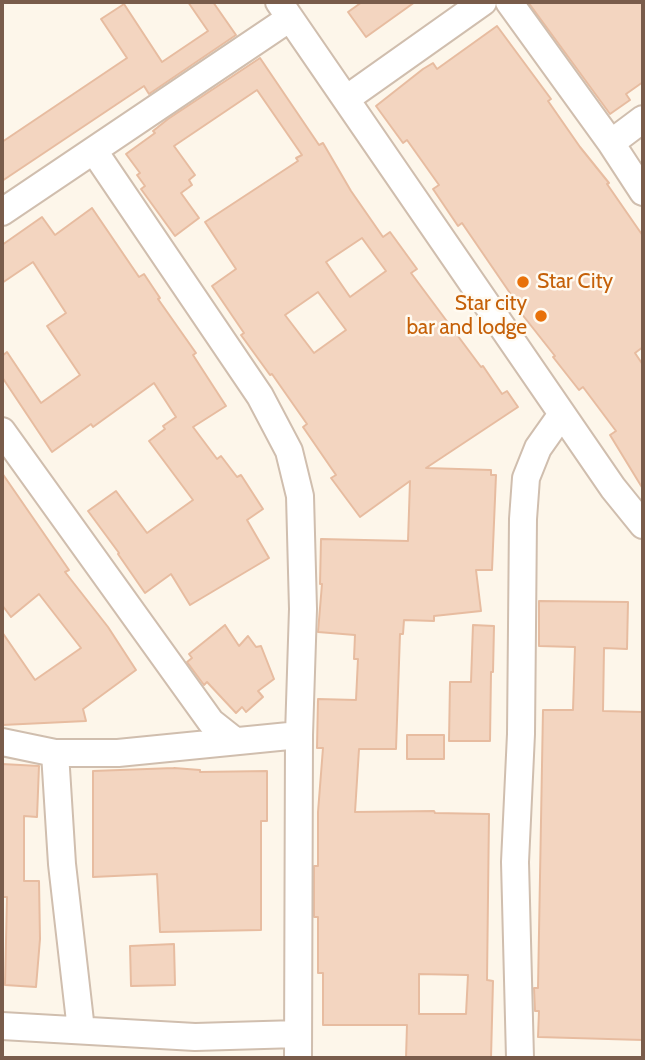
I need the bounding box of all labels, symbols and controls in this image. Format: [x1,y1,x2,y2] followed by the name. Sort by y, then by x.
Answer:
[537,269,613,295] place label: Star City
[515,274,531,290] marker: Star City
[406,291,527,341] place label: Star city bar and lodge
[533,308,549,324] marker: Star city bar and lodge

